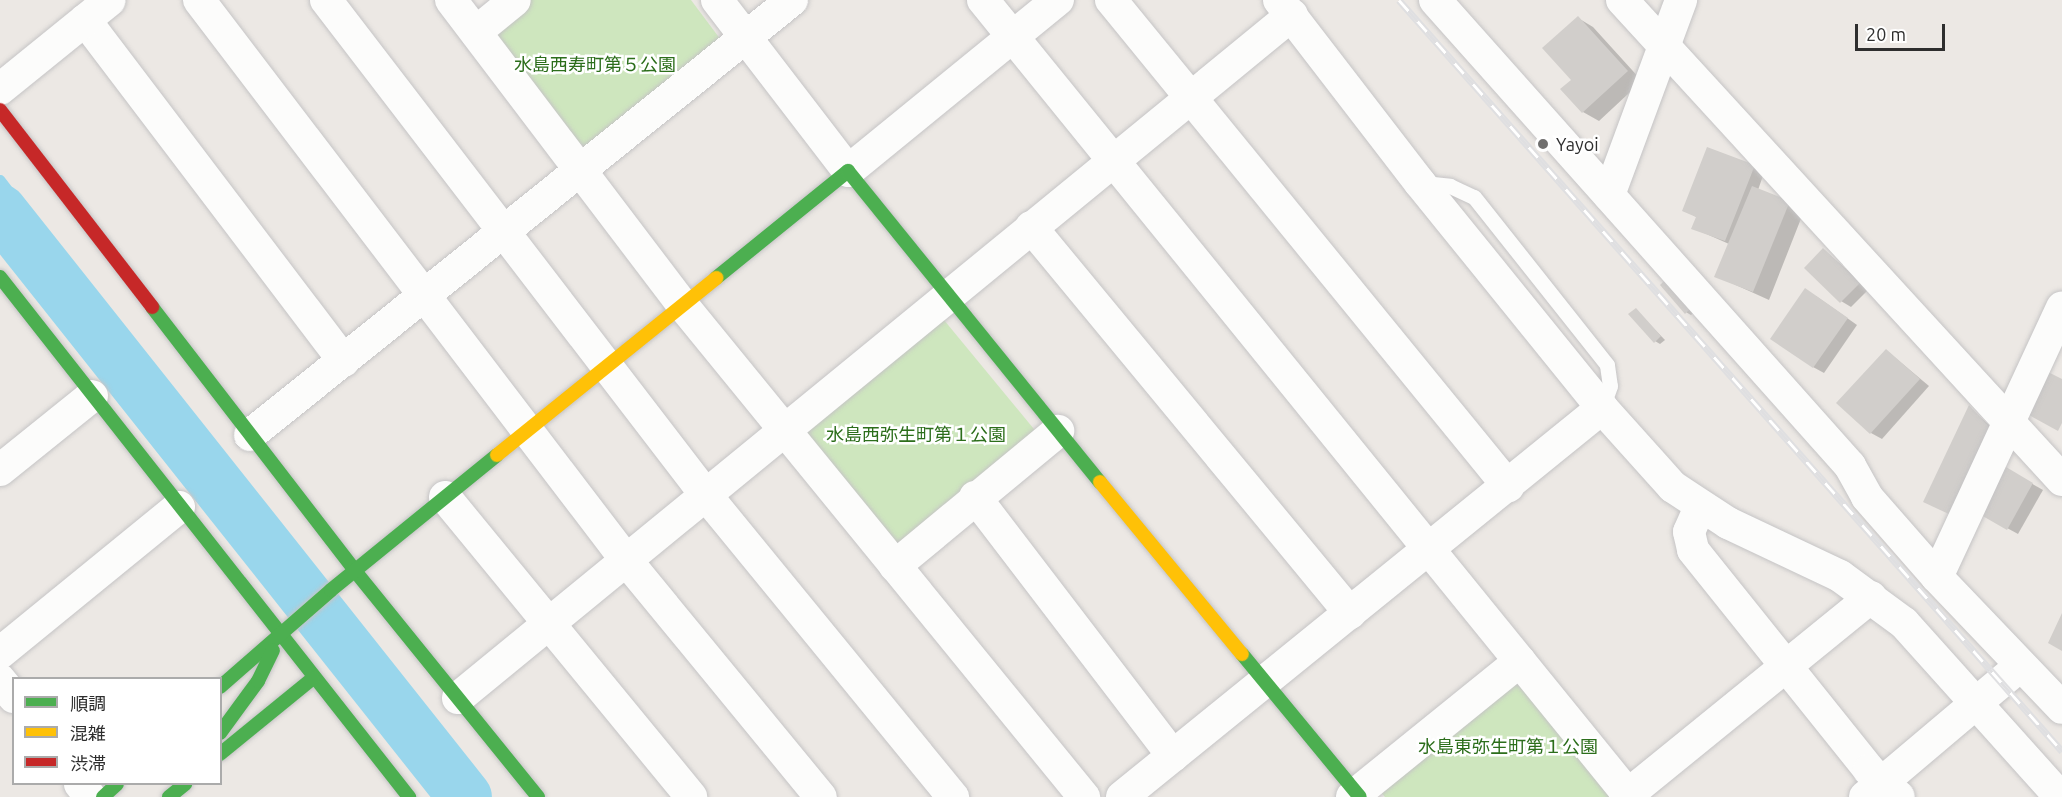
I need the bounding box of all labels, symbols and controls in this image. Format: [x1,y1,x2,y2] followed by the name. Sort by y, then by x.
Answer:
[1858,12,1948,50] scale bar
[1866,24,1906,44] text: 20 m
[514,53,676,75] park label: 水島西寿町第５公園
[1556,133,1599,155] place label: Yayoi
[1534,135,1552,153] marker: Yayoi
[826,423,1006,445] park label: 水島西弥生町第１公園
[12,677,222,785] legend
[70,693,106,713] text: 順調
[70,723,106,743] text: 混雑
[1418,735,1598,757] park label: 水島東弥生町第１公園
[70,753,106,773] text: 渋滞

